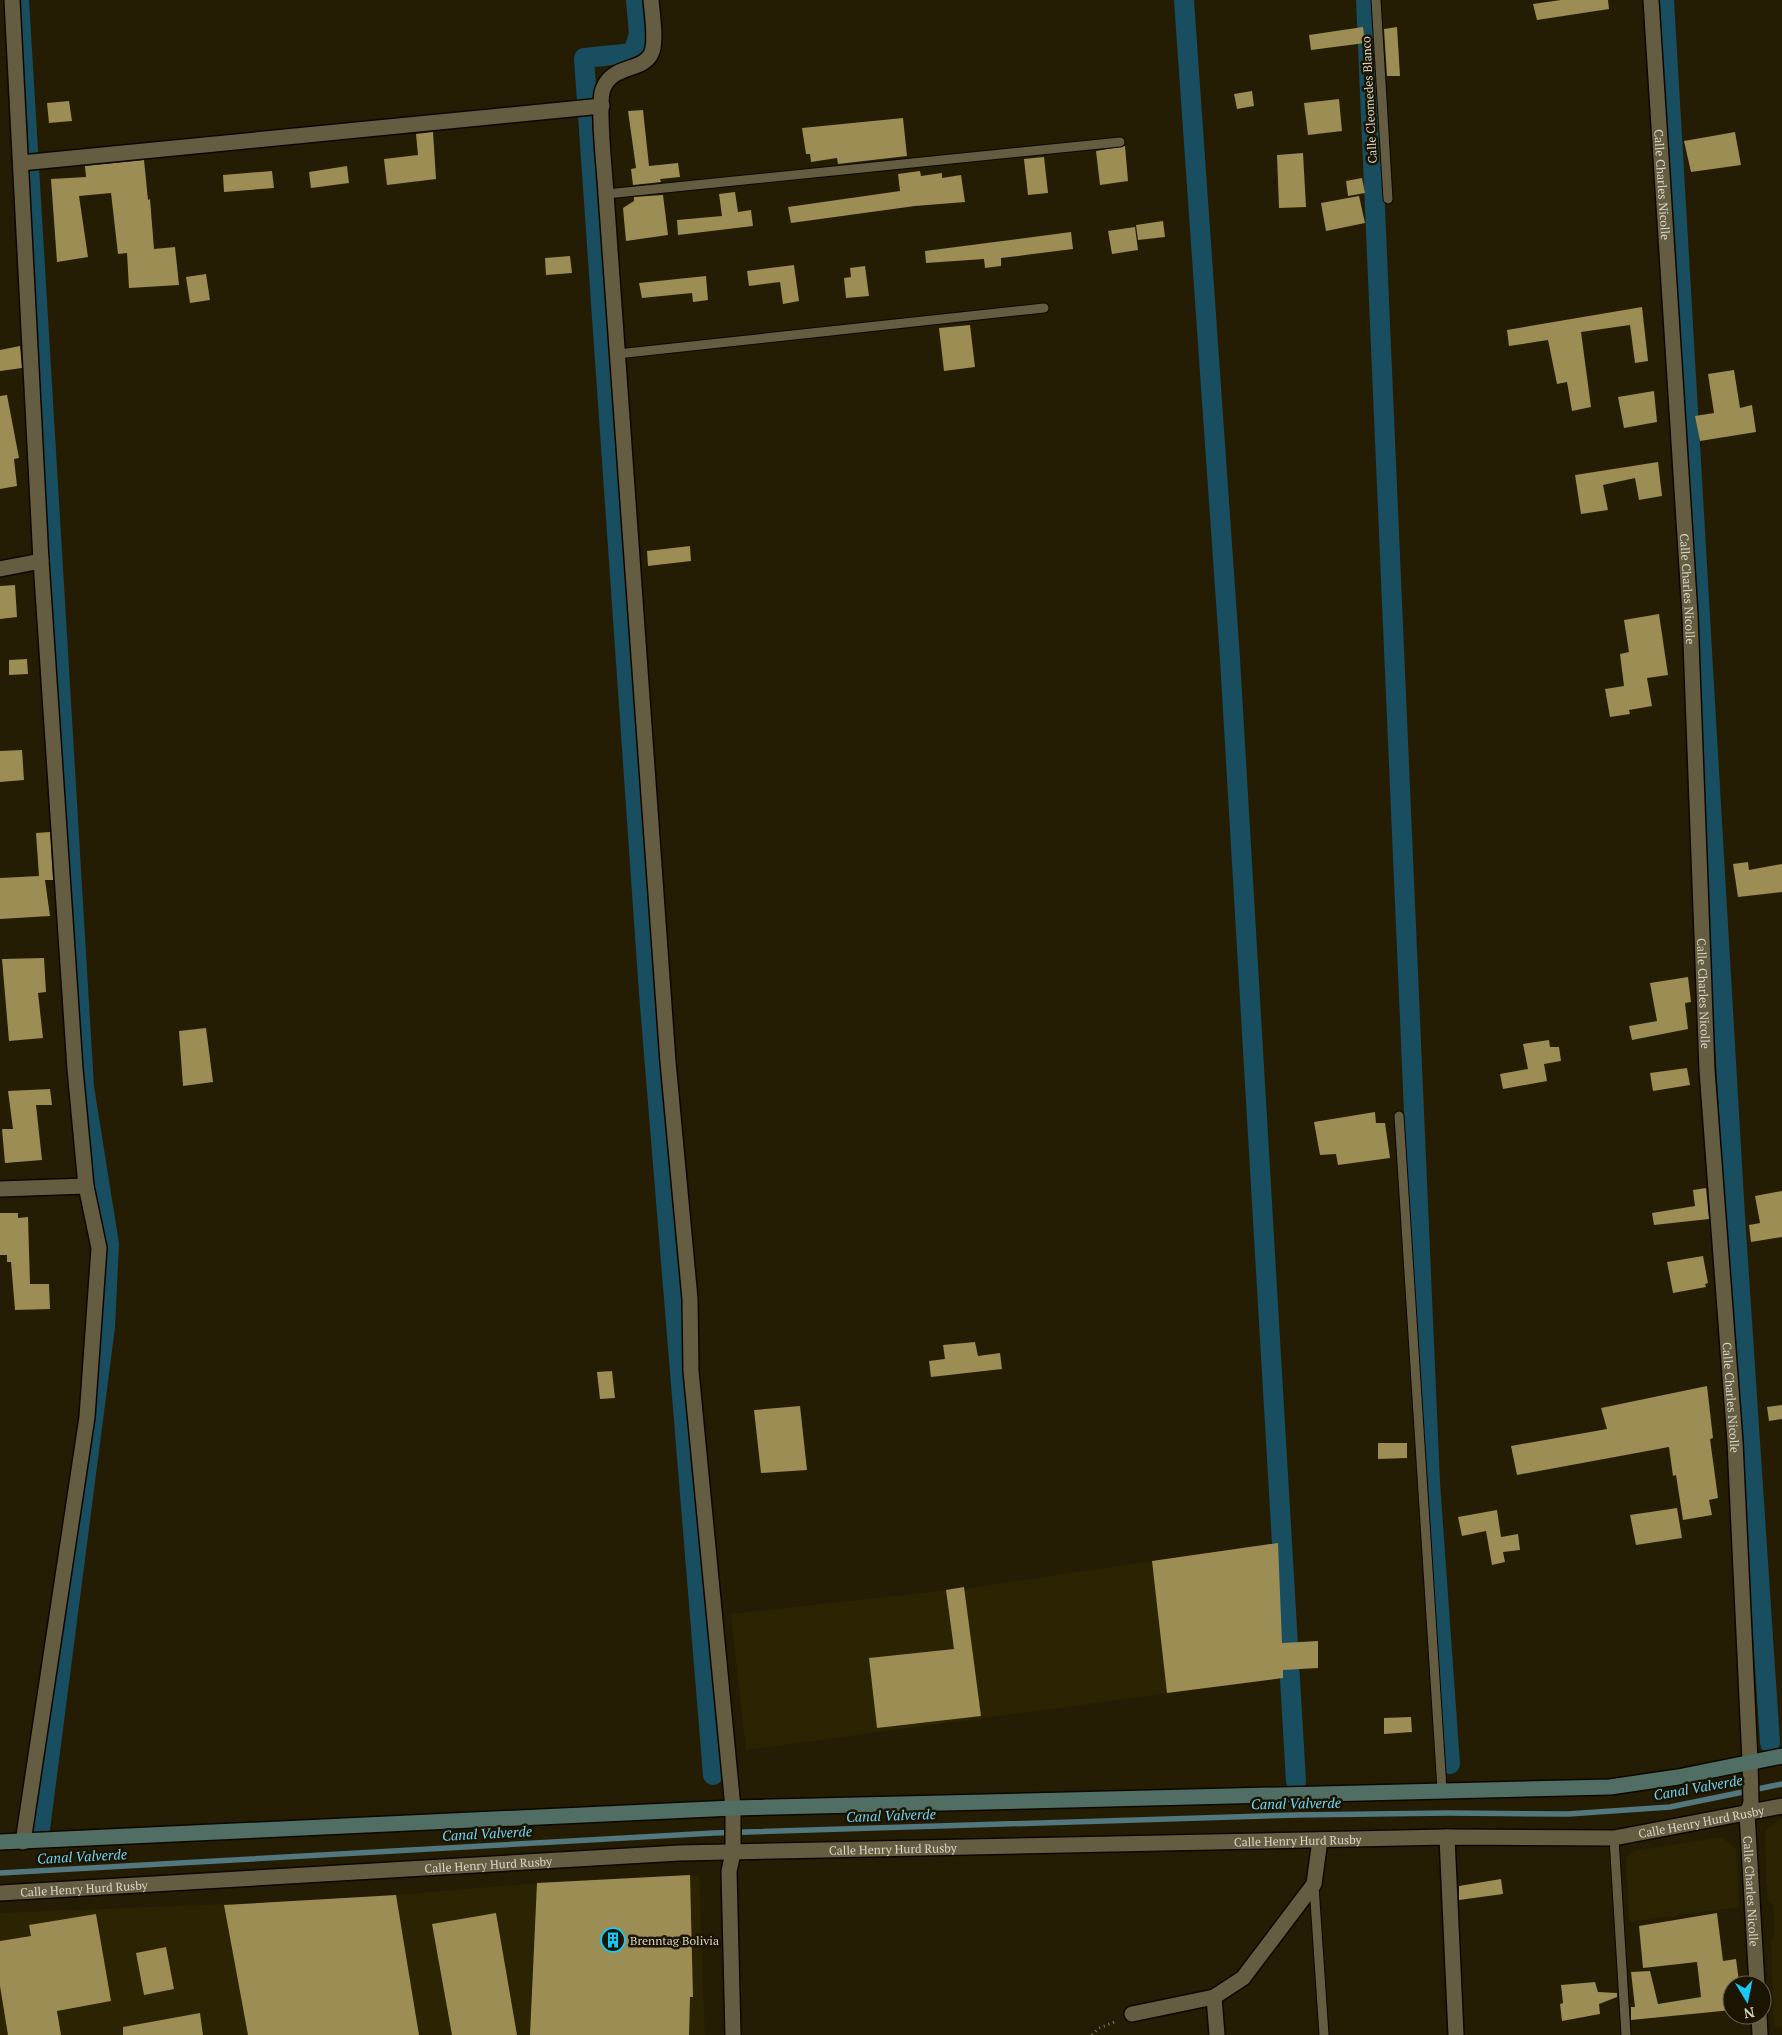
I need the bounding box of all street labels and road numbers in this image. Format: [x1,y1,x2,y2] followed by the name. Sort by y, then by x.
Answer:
[1358,36,1380,164] street label: Calle Cleomedes Blanco
[1652,129,1674,241] street label: Calle Charles Nicolle
[1677,533,1699,645] street label: Calle Charles Nicolle
[1695,938,1714,1049] street label: Calle Charles Nicolle
[1720,1342,1743,1453] street label: Calle Charles Nicolle
[1637,1802,1766,1841] street label: Calle Henry Hurd Rusby
[1234,1831,1363,1849] street label: Calle Henry Hurd Rusby
[1741,1835,1762,1947] street label: Calle Charles Nicolle
[829,1840,958,1857] street label: Calle Henry Hurd Rusby
[424,1853,553,1875] street label: Calle Henry Hurd Rusby
[20,1877,149,1899] street label: Calle Henry Hurd Rusby

